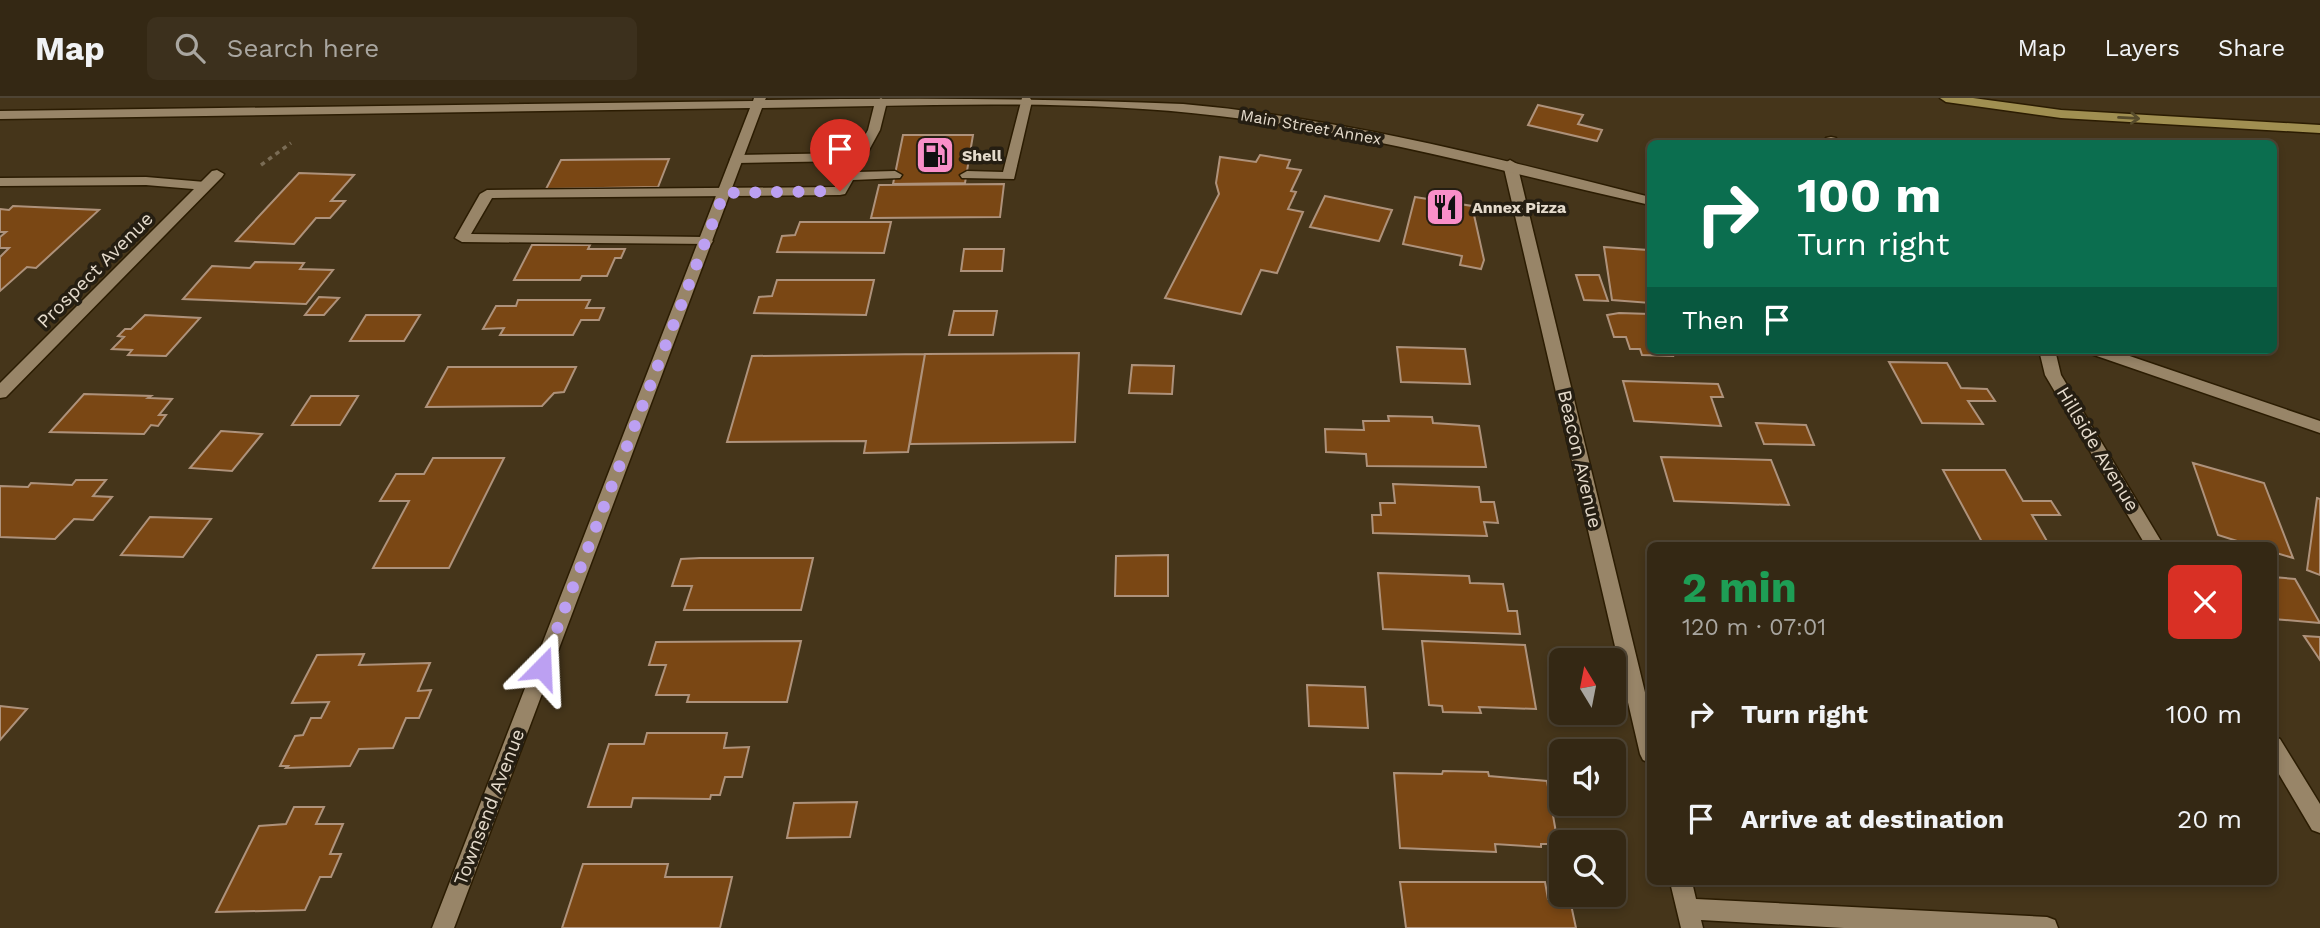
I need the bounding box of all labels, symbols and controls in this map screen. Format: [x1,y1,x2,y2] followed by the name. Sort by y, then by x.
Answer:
[147,17,637,80] search box
[35,29,105,68] text: Map
[171,29,209,67] icon: search
[227,33,379,63] text: Search here
[2018,34,2066,62] text: Map
[2104,34,2180,62] text: Layers
[2218,34,2285,62] text: Share
[1239,105,1383,149] street label: Main Street Annex
[2118,112,2141,125] one-way arrow
[810,119,870,191] pin
[821,130,859,168] icon: arrive
[914,134,956,176] fuel station icon: Shell
[962,146,1003,165] place label: Shell
[1797,166,1941,224] text: 100 m
[1682,168,1773,259] icon: right
[1424,186,1466,228] restaurant icon: Annex Pizza
[1472,198,1567,217] place label: Annex Pizza
[32,207,158,333] street label: Prospect Avenue
[1797,225,1949,263] text: Turn right
[1758,301,1796,339] icon: arrive
[1682,305,1744,335] text: Then
[2052,382,2144,516] street label: Hillside Avenue
[1553,388,1607,530] street label: Beacon Avenue
[1682,563,1797,612] text: 2 min
[2168,565,2242,639] button: close
[1682,614,1826,641] text: 120 m · 07:01
[505,631,579,705] position arrow
[1549,648,1626,724] north arrow
[1549,648,1626,907] map controls
[1682,695,1720,733] icon: right
[1741,699,1868,729] text: Turn right
[2166,699,2242,729] text: 100 m
[449,726,529,888] street label: Townsend Avenue
[1549,739,1626,816] button: sound
[1682,800,1720,838] icon: arrive
[1741,804,2004,834] text: Arrive at destination
[2177,804,2242,834] text: 20 m
[1549,830,1626,907] button: search

